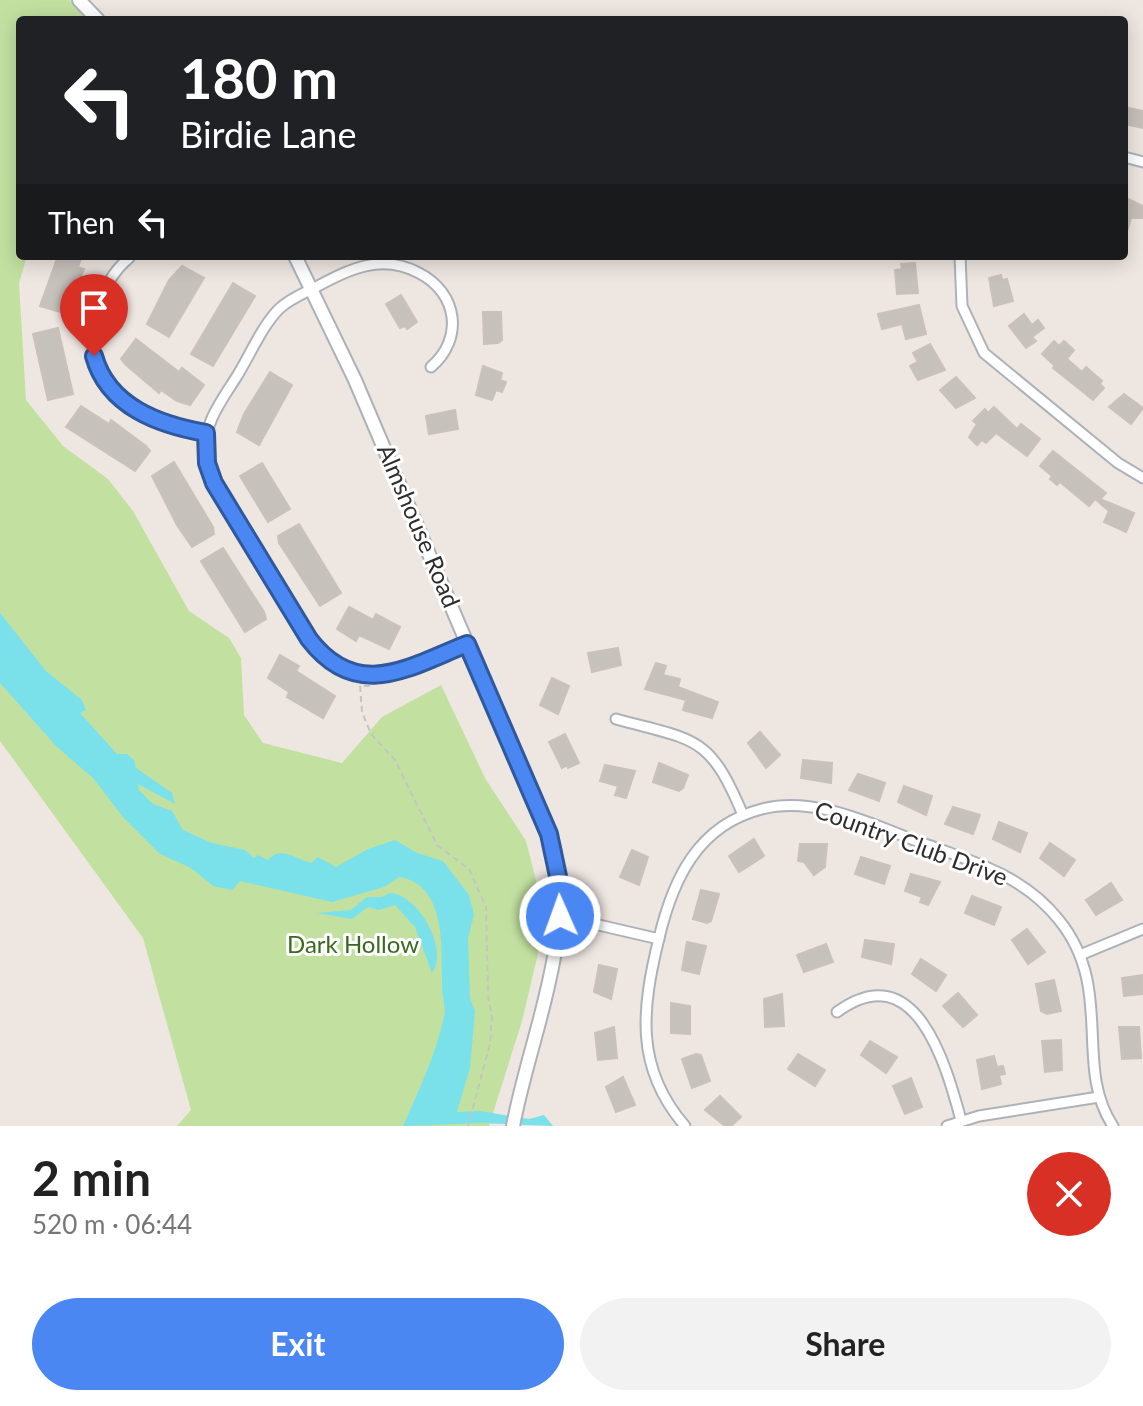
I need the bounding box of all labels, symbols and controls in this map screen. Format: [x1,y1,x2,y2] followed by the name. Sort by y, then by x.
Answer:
[180,44,338,111] text: 180 m
[48,48,152,152] icon: left
[180,112,356,156] text: Birdie Lane
[131,200,175,244] icon: left
[48,204,115,240] text: Then
[60,274,128,356] pin
[72,286,116,330] icon: arrive
[372,439,467,612] street label: Almshouse Road
[811,794,1012,891] street label: Country Club Drive
[518,874,602,958] position arrow
[287,929,419,958] park label: Dark Hollow
[32,1149,151,1206] text: 2 min
[1027,1152,1111,1236] button: close
[32,1208,192,1240] text: 520 m · 06:44
[32,1298,564,1390] button: Exit
[580,1298,1111,1390] button: Share

